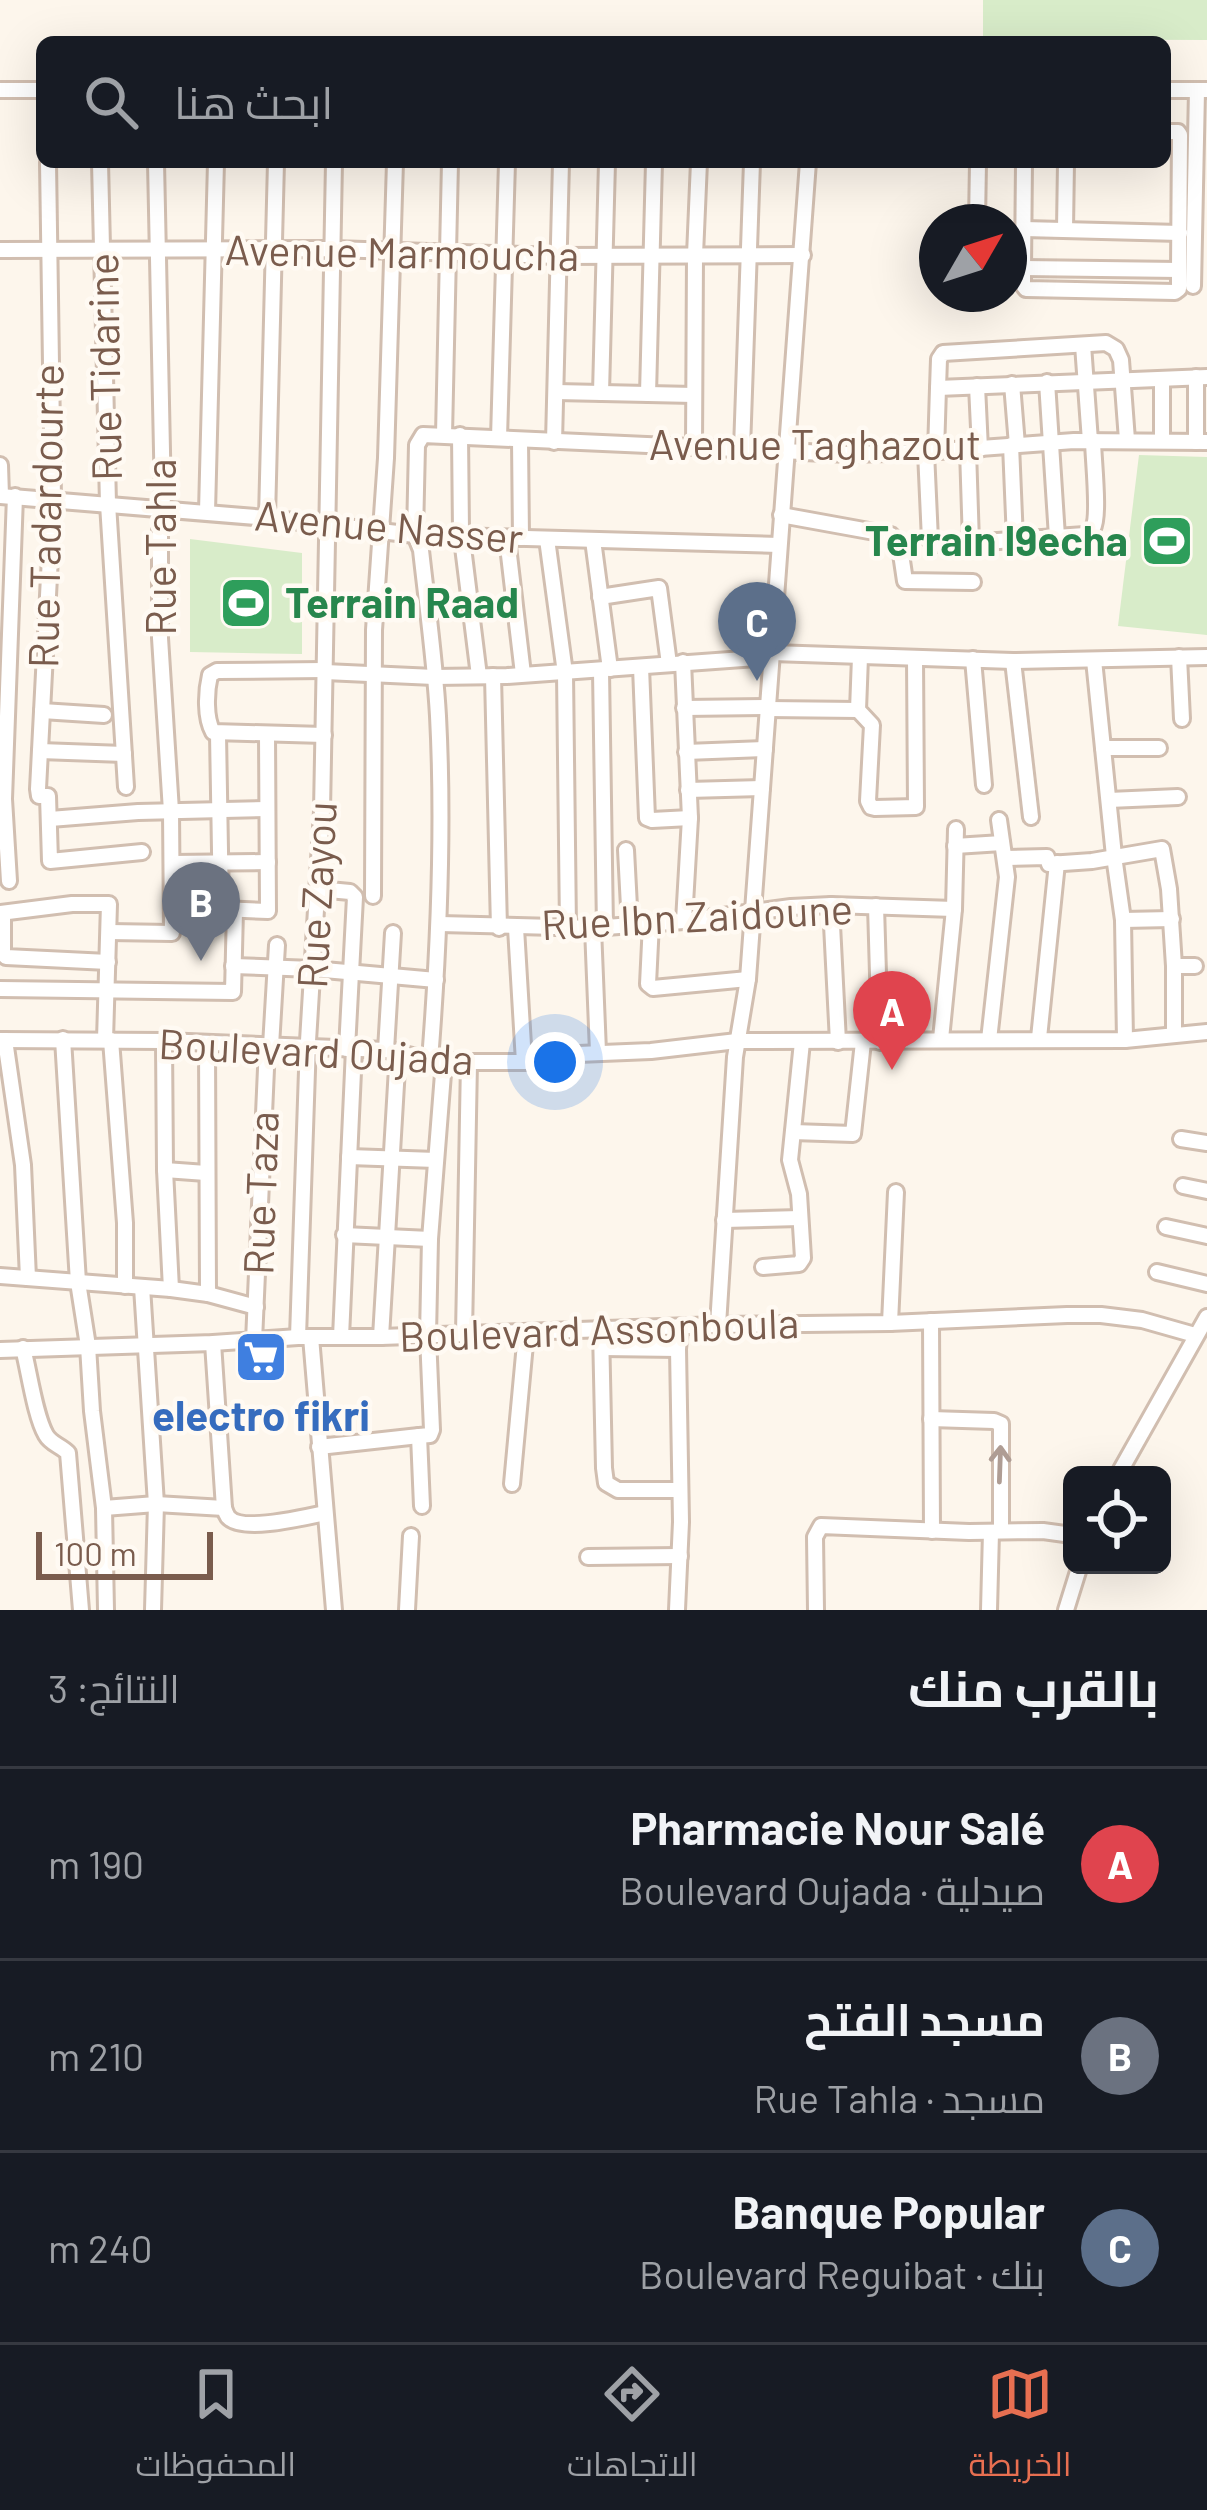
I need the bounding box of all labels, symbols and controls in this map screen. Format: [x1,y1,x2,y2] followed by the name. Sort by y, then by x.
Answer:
[36,36,1171,168] search box
[78,69,144,135] icon: search
[174,74,333,128] text: ابحث هنا
[919,204,1027,312] north arrow
[224,223,580,279] street label: Avenue Marmoucha
[76,253,130,482] street label: Rue Tidarine
[16,363,72,669] street label: Rue Tadardourte
[649,418,981,469] street label: Avenue Taghazout
[134,458,184,636] street label: Rue Tahla
[253,488,525,562] street label: Avenue Nasser
[1139,513,1195,569] sports icon: Terrain l9echa
[865,514,1128,564] place label: Terrain l9echa
[218,575,274,631] sports icon: Terrain Raad
[285,576,519,626] place label: Terrain Raad
[718,582,796,681] pin: C
[285,800,346,990] street label: Rue Zayou
[162,862,240,961] pin: B
[540,882,854,948] street label: Rue Ibn Zaidoune
[853,971,931,1070] pin: A
[157,1017,475,1084] street label: Boulevard Oujada
[525,1032,585,1092] your location
[231,1110,287,1276] street label: Rue Taza
[398,1296,800,1360] street label: Boulevard Assonboula
[233,1329,289,1385] supermarket icon: electro fikri
[152,1389,370,1439] place label: electro fikri
[989,1445,1012,1484] one-way arrow
[1063,1466,1171,1574] map controls
[1063,1466,1171,1574] button: locate
[36,1526,213,1579] scale bar
[54,1533,137,1573] text: 100 m
[908,1656,1159,1717] text: بالقرب منك
[48,1664,180,1711] text: النتائج: 3
[631,1800,1045,1854] text: Pharmacie Nour Salé
[48,1840,144,1887] text: 190 m
[1107,1840,1133,1887] text: A
[619,1866,1045,1913] text: صيدلية · Boulevard Oujada
[804,1991,1045,2045] text: مسجد الفتح
[48,2032,144,2079] text: 210 m
[1108,2032,1132,2079] text: B
[753,2074,1045,2121] text: مسجد · Rue Tahla
[733,2184,1045,2238] text: Banque Popular
[48,2224,153,2271] text: 240 m
[1108,2224,1132,2271] text: C
[639,2250,1045,2297] text: بنك · Boulevard Reguibat
[135,2361,296,2495] tab: المحفوظات
[567,2361,698,2495] tab: الاتجاهات
[969,2361,1072,2495] tab: الخريطة

